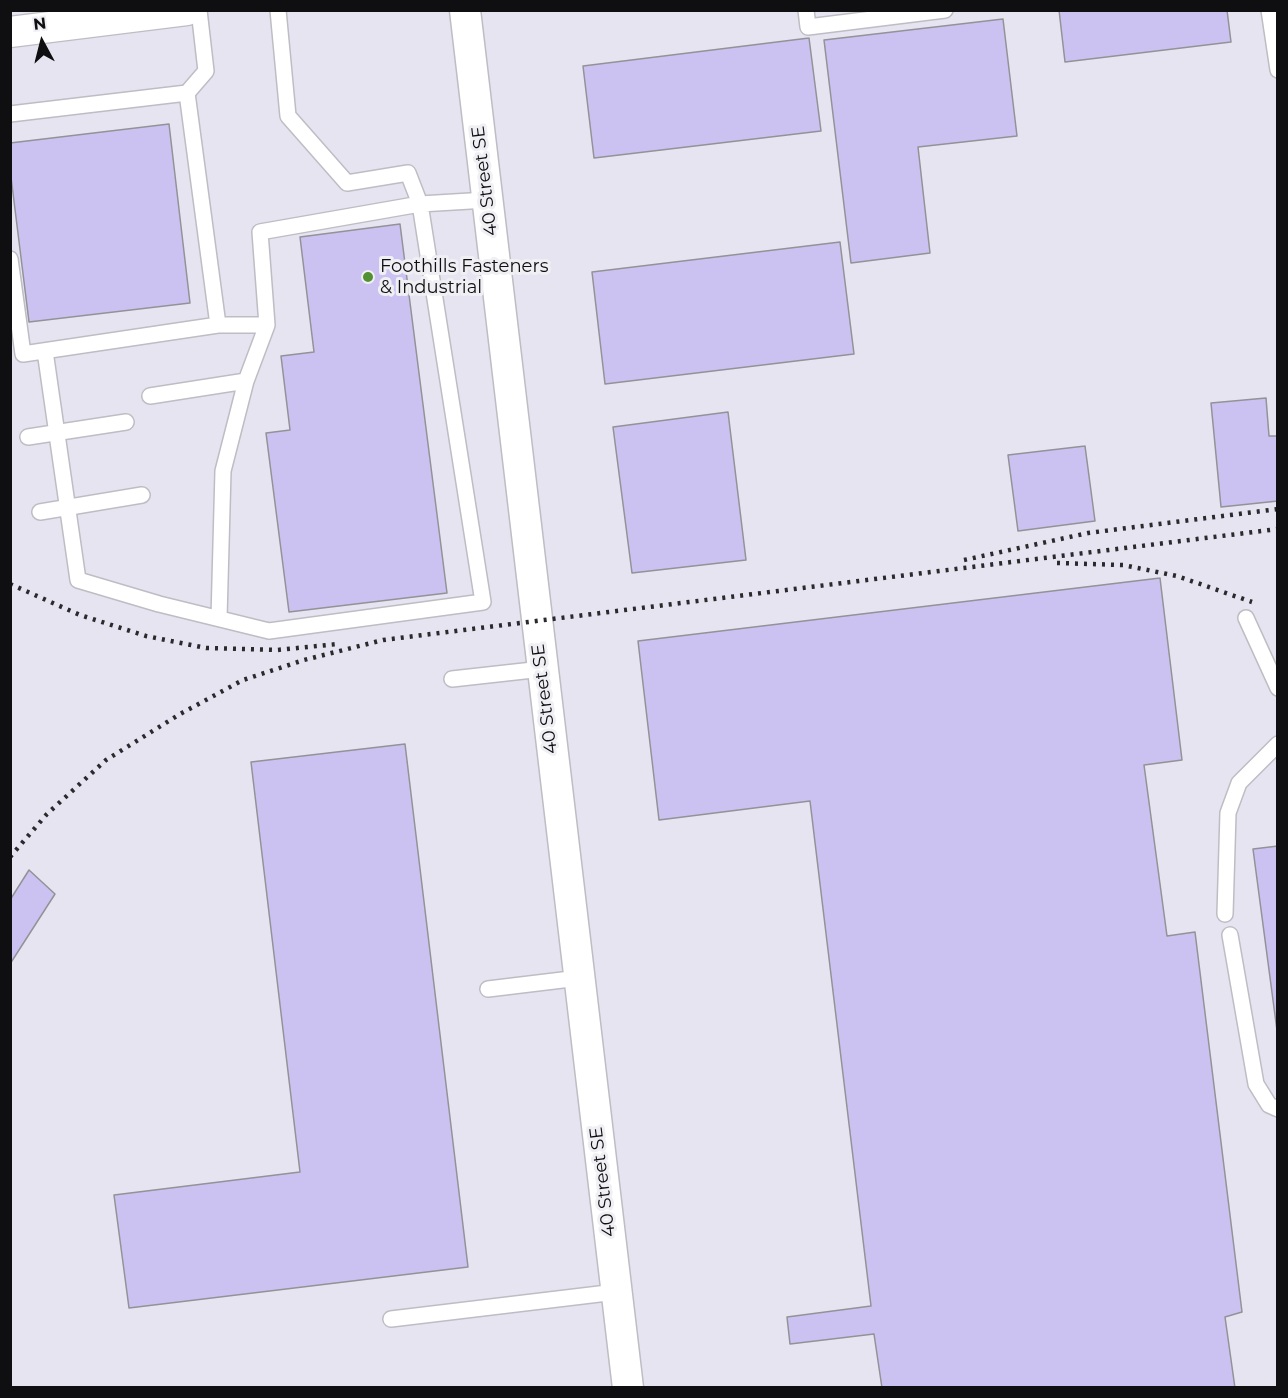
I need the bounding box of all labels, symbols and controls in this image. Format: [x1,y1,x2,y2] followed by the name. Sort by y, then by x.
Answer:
[12,12,72,72] north arrow
[32,13,47,34] text: N
[468,125,502,237] street label: 40 Street SE
[380,256,548,298] place label: Foothills Fasteners & Industrial
[361,270,375,284] marker: Foothills Fasteners & Industrial
[528,643,562,755] street label: 40 Street SE
[586,1126,620,1238] street label: 40 Street SE

